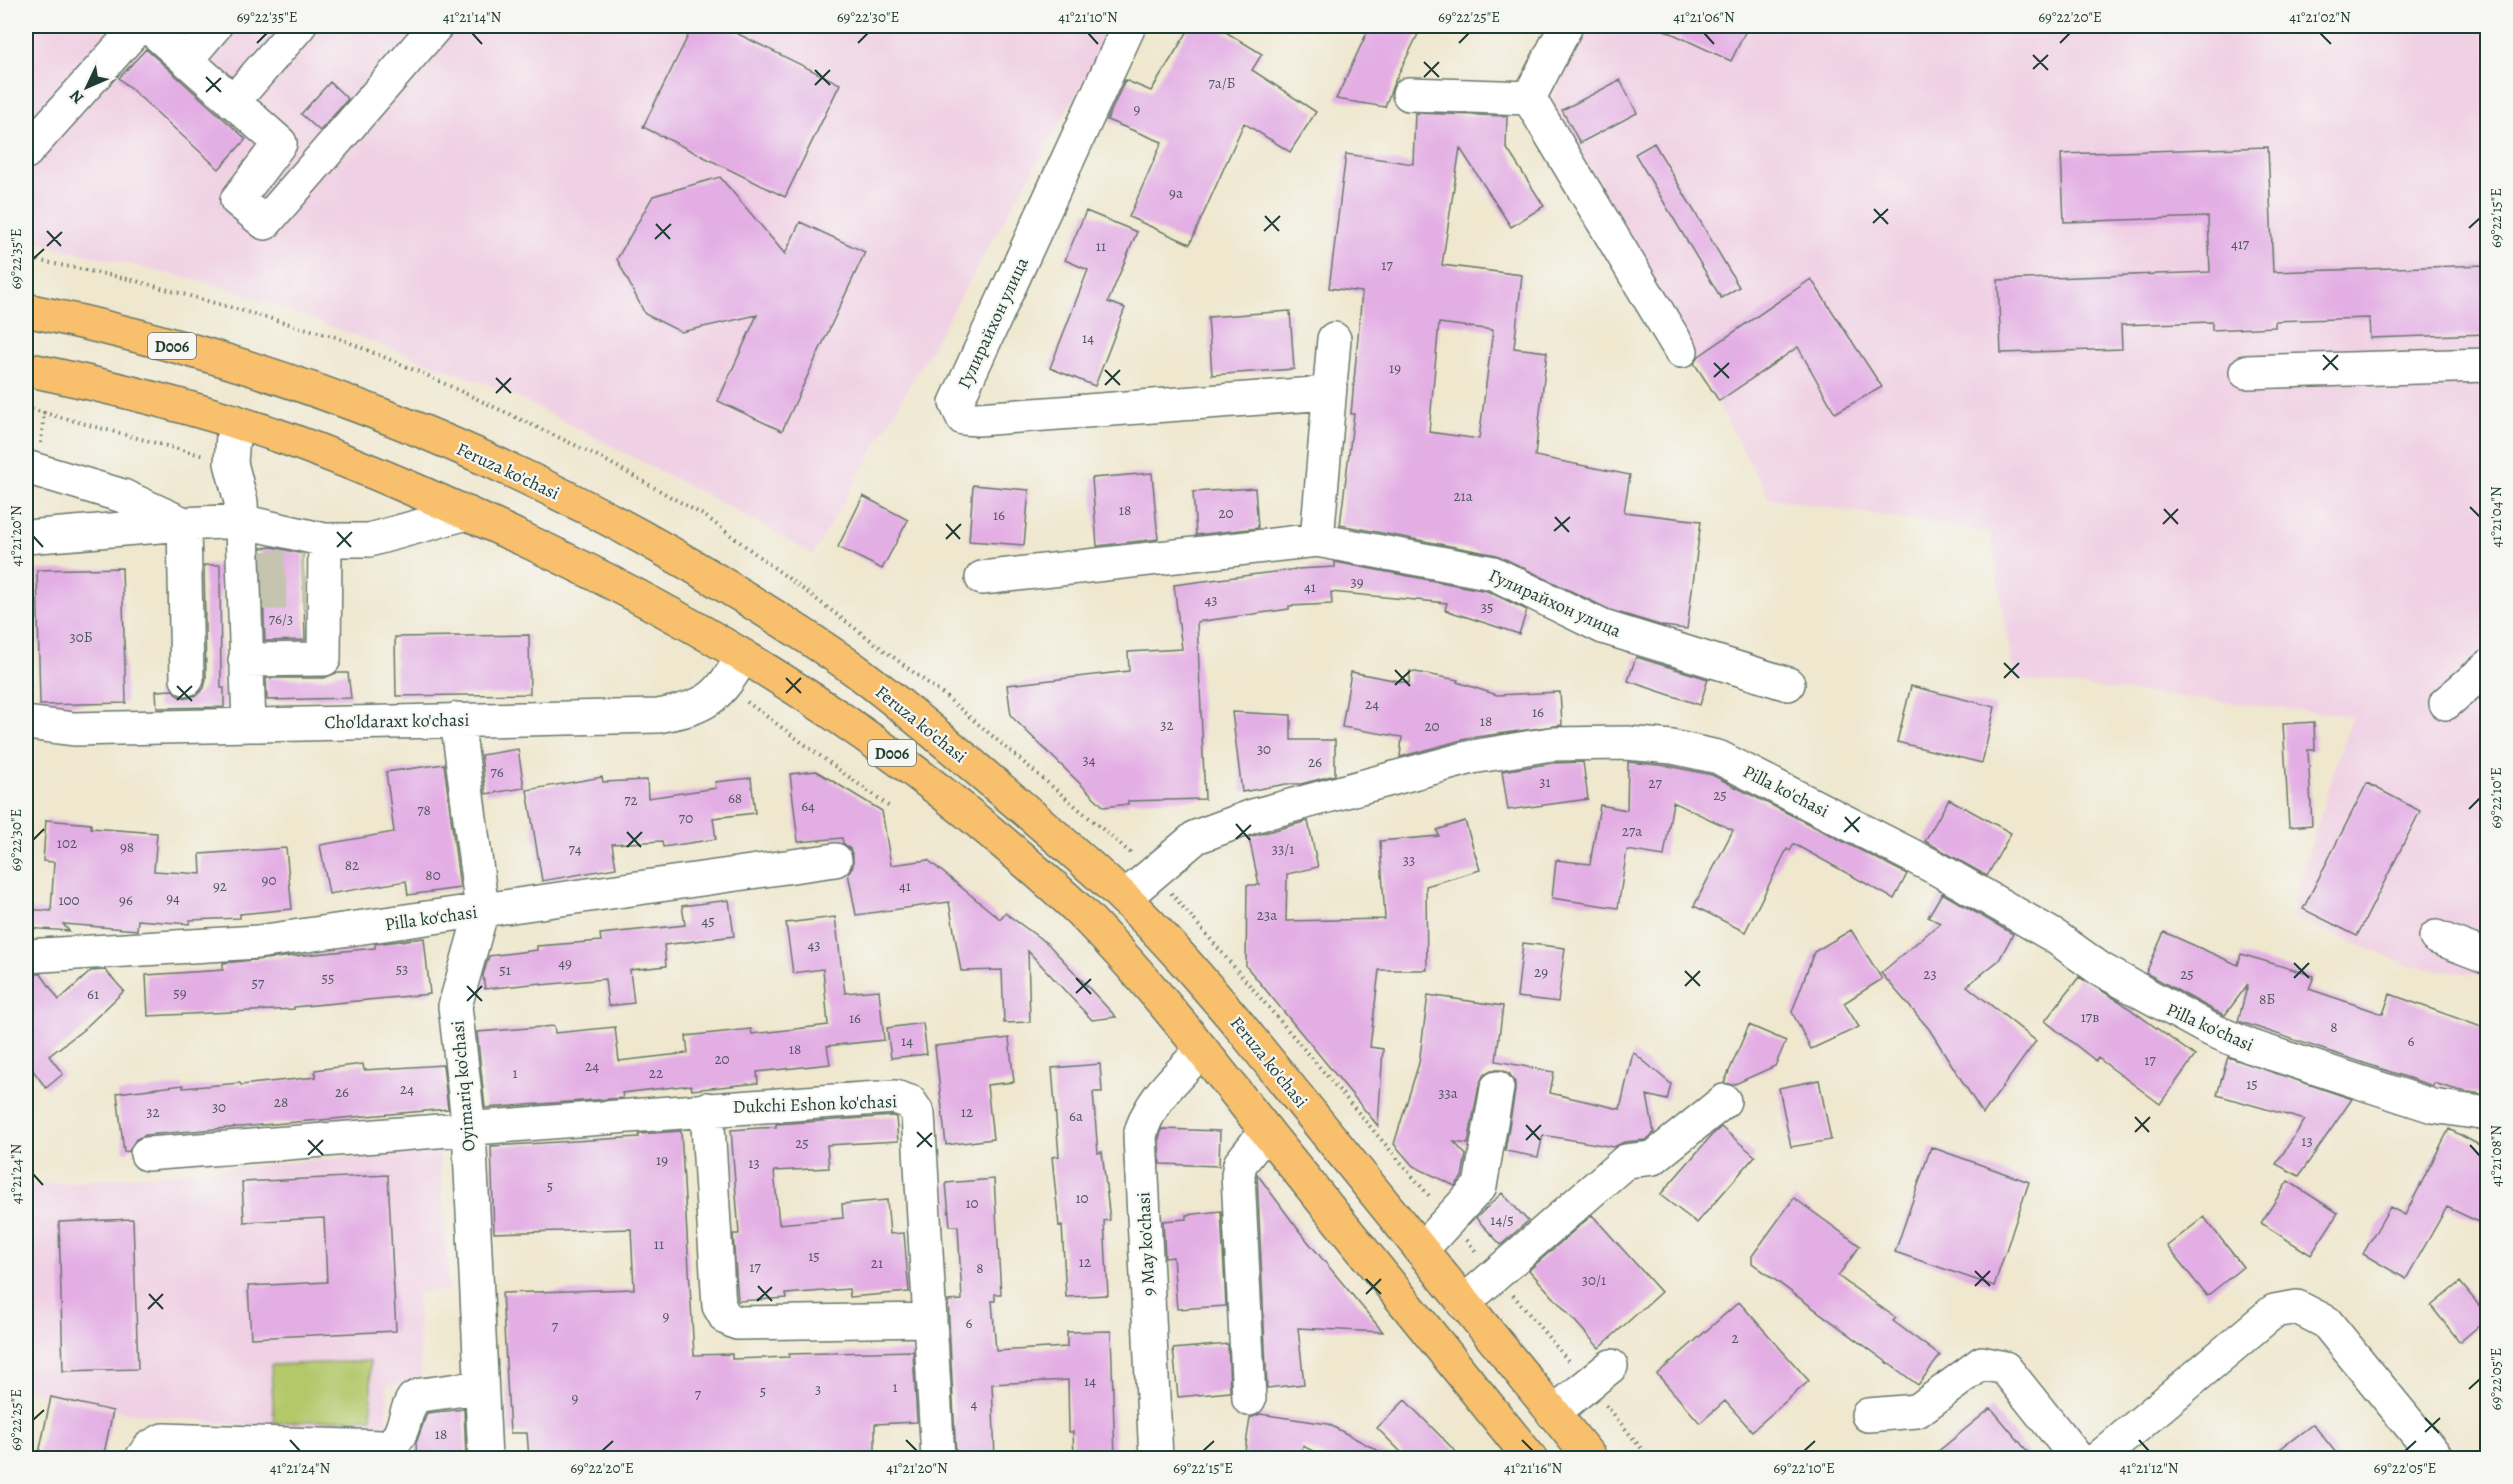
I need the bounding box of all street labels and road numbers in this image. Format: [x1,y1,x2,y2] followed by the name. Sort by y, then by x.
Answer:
[952,253,1034,393] street label: Гулирайхон улица
[148,333,196,359] road number: D006
[453,437,563,505] street label: Feruza ko'chasi
[1485,563,1626,643] street label: Гулирайхон улица
[870,680,972,768] street label: Feruza ko'chasi
[324,708,470,734] street label: Cho'ldaraxt ko'chasi
[868,740,916,766] road number: D006
[1739,759,1833,823] street label: Pilla ko'chasi
[383,900,479,936] street label: Pilla ko‘chasi
[2163,997,2257,1057] street label: Pilla ko'chasi
[1225,1011,1313,1113] street label: Feruza ko'chasi
[445,1019,481,1153] street label: Oyimariq ko'chasi
[732,1089,898,1119] street label: Dukchi Eshon ko'chasi
[1131,1191,1161,1297] street label: 9 May ko'chasi

